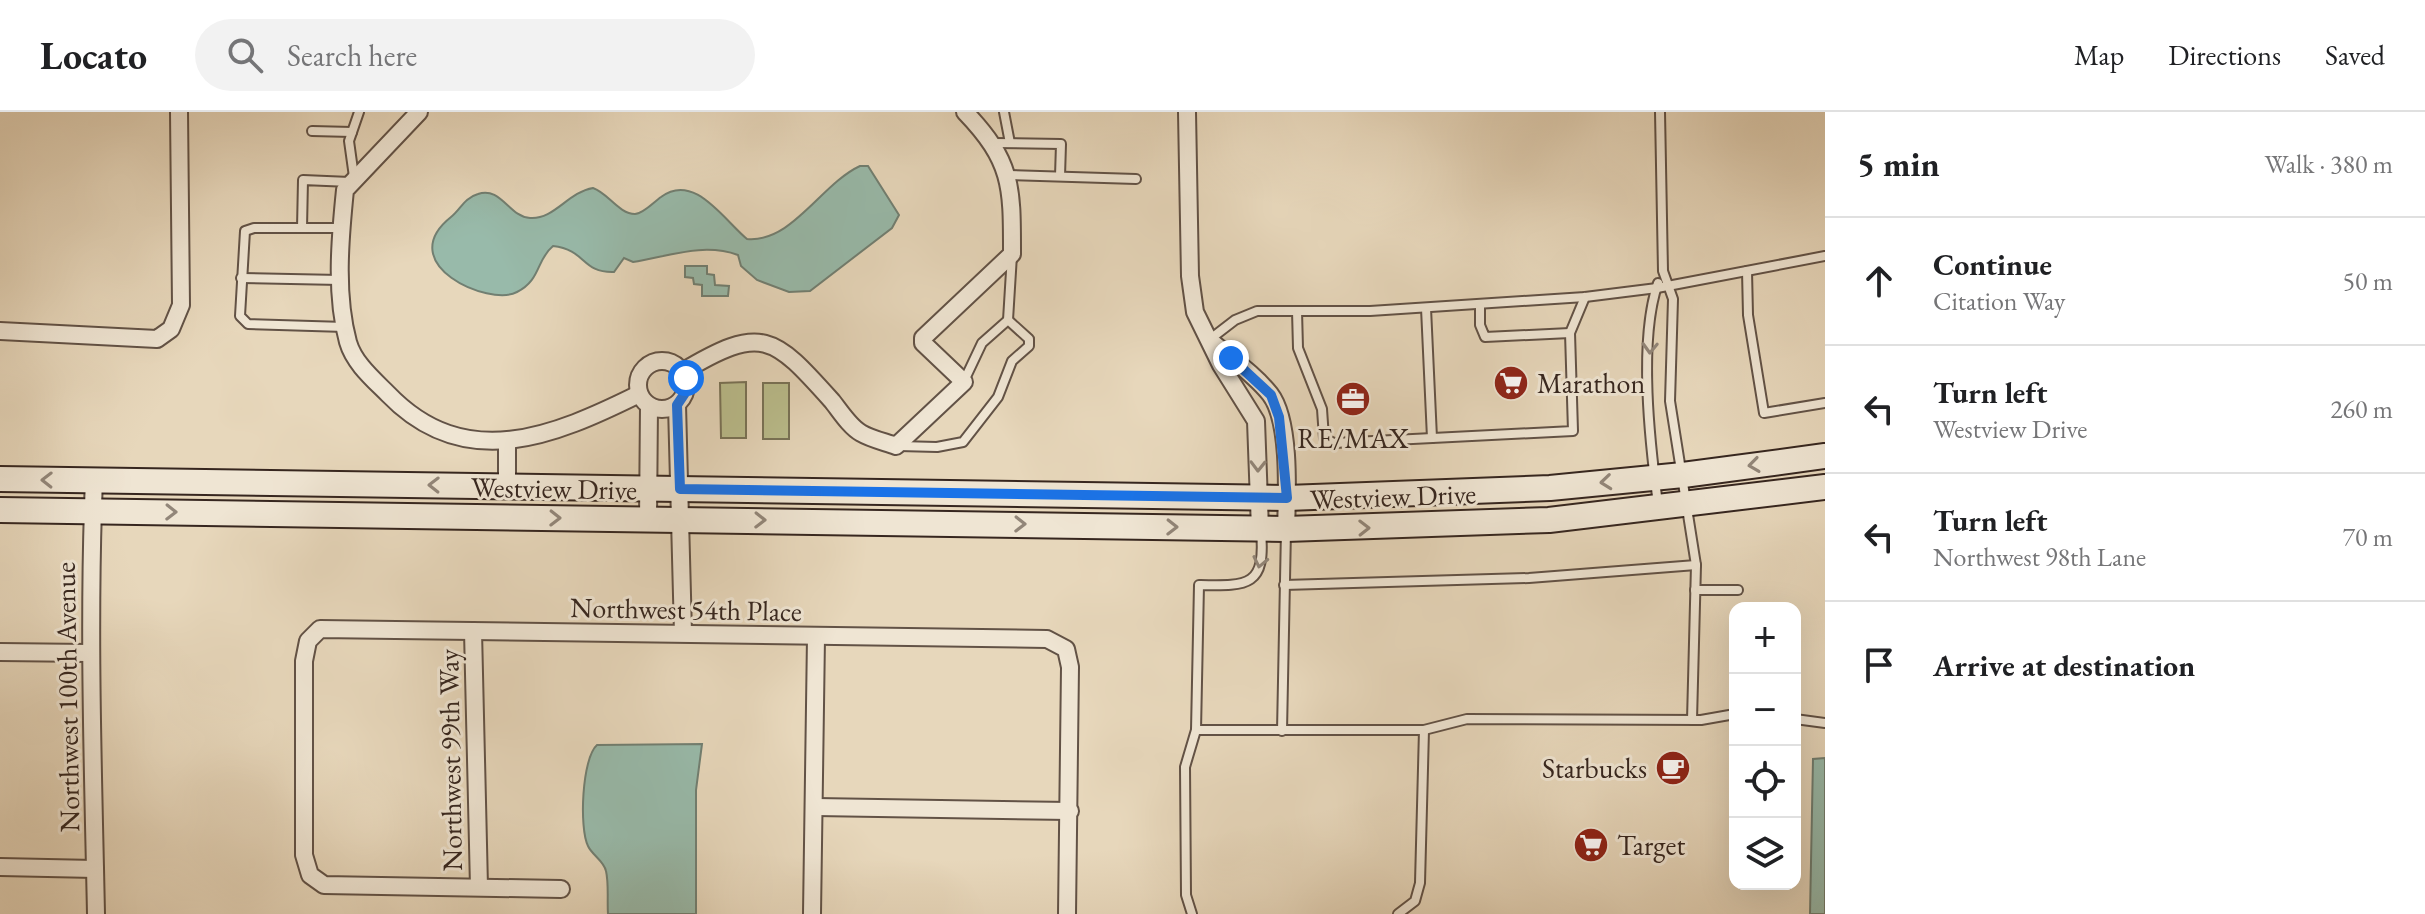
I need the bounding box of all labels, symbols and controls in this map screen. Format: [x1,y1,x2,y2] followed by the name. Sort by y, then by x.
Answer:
[195,19,755,91] search box
[40,31,147,80] text: Locato
[223,33,267,77] icon: search
[287,36,417,75] text: Search here
[2074,37,2124,73] text: Map
[2168,37,2281,73] text: Directions
[2325,37,2385,73] text: Saved
[1857,142,1940,186] text: 5 min
[2265,147,2393,181] text: Walk · 380 m
[1933,245,2052,284] text: Continue
[1857,259,1901,303] icon: ahead
[2343,264,2393,298] text: 50 m
[1933,284,2065,318] text: Citation Way
[1213,340,1249,376] route end
[1642,342,1659,354] one-way arrow
[668,360,704,396] route start
[1492,364,1530,402] supermarket icon: Marathon
[1537,365,1645,401] place label: Marathon
[1933,373,2047,412] text: Turn left
[1334,380,1372,418] office icon: RE/MAX
[1857,387,1901,431] icon: left
[2330,392,2393,426] text: 260 m
[1933,412,2087,446] text: Westview Drive
[1297,420,1409,456] place label: RE/MAX
[1747,456,1761,473] one-way arrow
[1249,460,1266,473] one-way arrow
[471,469,637,507] street label: Westview Drive
[40,471,53,489] one-way arrow
[1599,474,1612,491] one-way arrow
[1309,475,1477,517] street label: Westview Drive
[427,477,440,494] one-way arrow
[1933,501,2047,540] text: Turn left
[165,503,178,521] one-way arrow
[549,509,562,526] one-way arrow
[754,512,767,529] one-way arrow
[1014,515,1027,533] one-way arrow
[1857,515,1901,559] icon: left
[1166,518,1179,536] one-way arrow
[1358,519,1371,537] one-way arrow
[2343,520,2393,554] text: 70 m
[1933,540,2146,574] text: Northwest 98th Lane
[1252,555,1269,568] one-way arrow
[47,562,87,832] street label: Northwest 100th Avenue
[570,589,802,629] street label: Northwest 54th Place
[1729,602,1801,890] map controls
[1729,602,1801,674] button: +
[1857,643,1901,687] icon: arrive
[1933,646,2195,685] text: Arrive at destination
[430,648,470,872] street label: Northwest 99th Way
[1729,674,1801,746] button: −
[1729,746,1801,818] button: locate
[1654,749,1692,787] cafe icon: Starbucks
[1542,750,1647,786] place label: Starbucks
[1729,818,1801,890] button: layers
[1572,826,1610,864] supermarket icon: Target
[1617,827,1685,863] place label: Target

